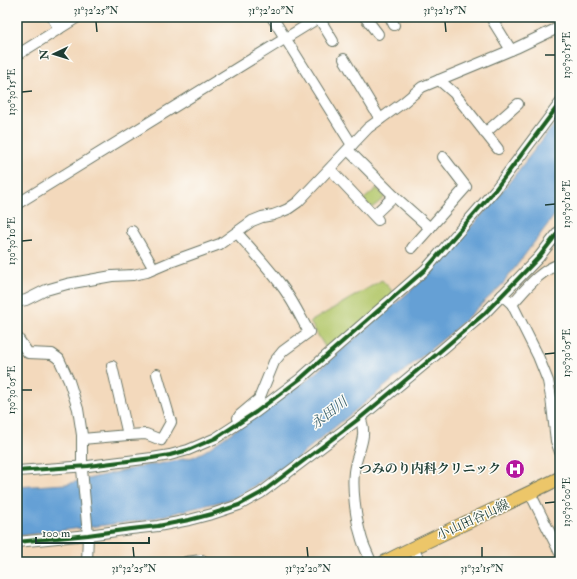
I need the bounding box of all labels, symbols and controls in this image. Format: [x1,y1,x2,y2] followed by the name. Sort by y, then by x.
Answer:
[73,5,119,17] text: 31°32'25"N
[248,5,294,17] text: 31°32'20"N
[423,5,467,17] text: 31°32'15"N
[561,31,573,79] text: 130°30'15"E
[34,34,74,74] north arrow
[38,48,51,61] text: N
[6,68,18,116] text: 130°30'15"E
[561,180,573,228] text: 130°30'10"E
[6,217,18,265] text: 130°30'10"E
[561,329,573,377] text: 130°30'05"E
[6,366,18,414] text: 130°30'05"E
[307,392,352,433] water label: 永田川
[504,458,526,480] hospital icon: つみのり内科クリニック
[359,461,501,477] place label: つみのり内科クリニック
[561,477,573,527] text: 130°30'00"E
[434,496,512,544] street label: 小山田谷山線
[36,519,149,545] scale bar
[42,526,71,541] text: 100 m
[111,563,157,575] text: 31°32'25"N
[285,563,331,575] text: 31°32'20"N
[460,563,504,575] text: 31°32'15"N

